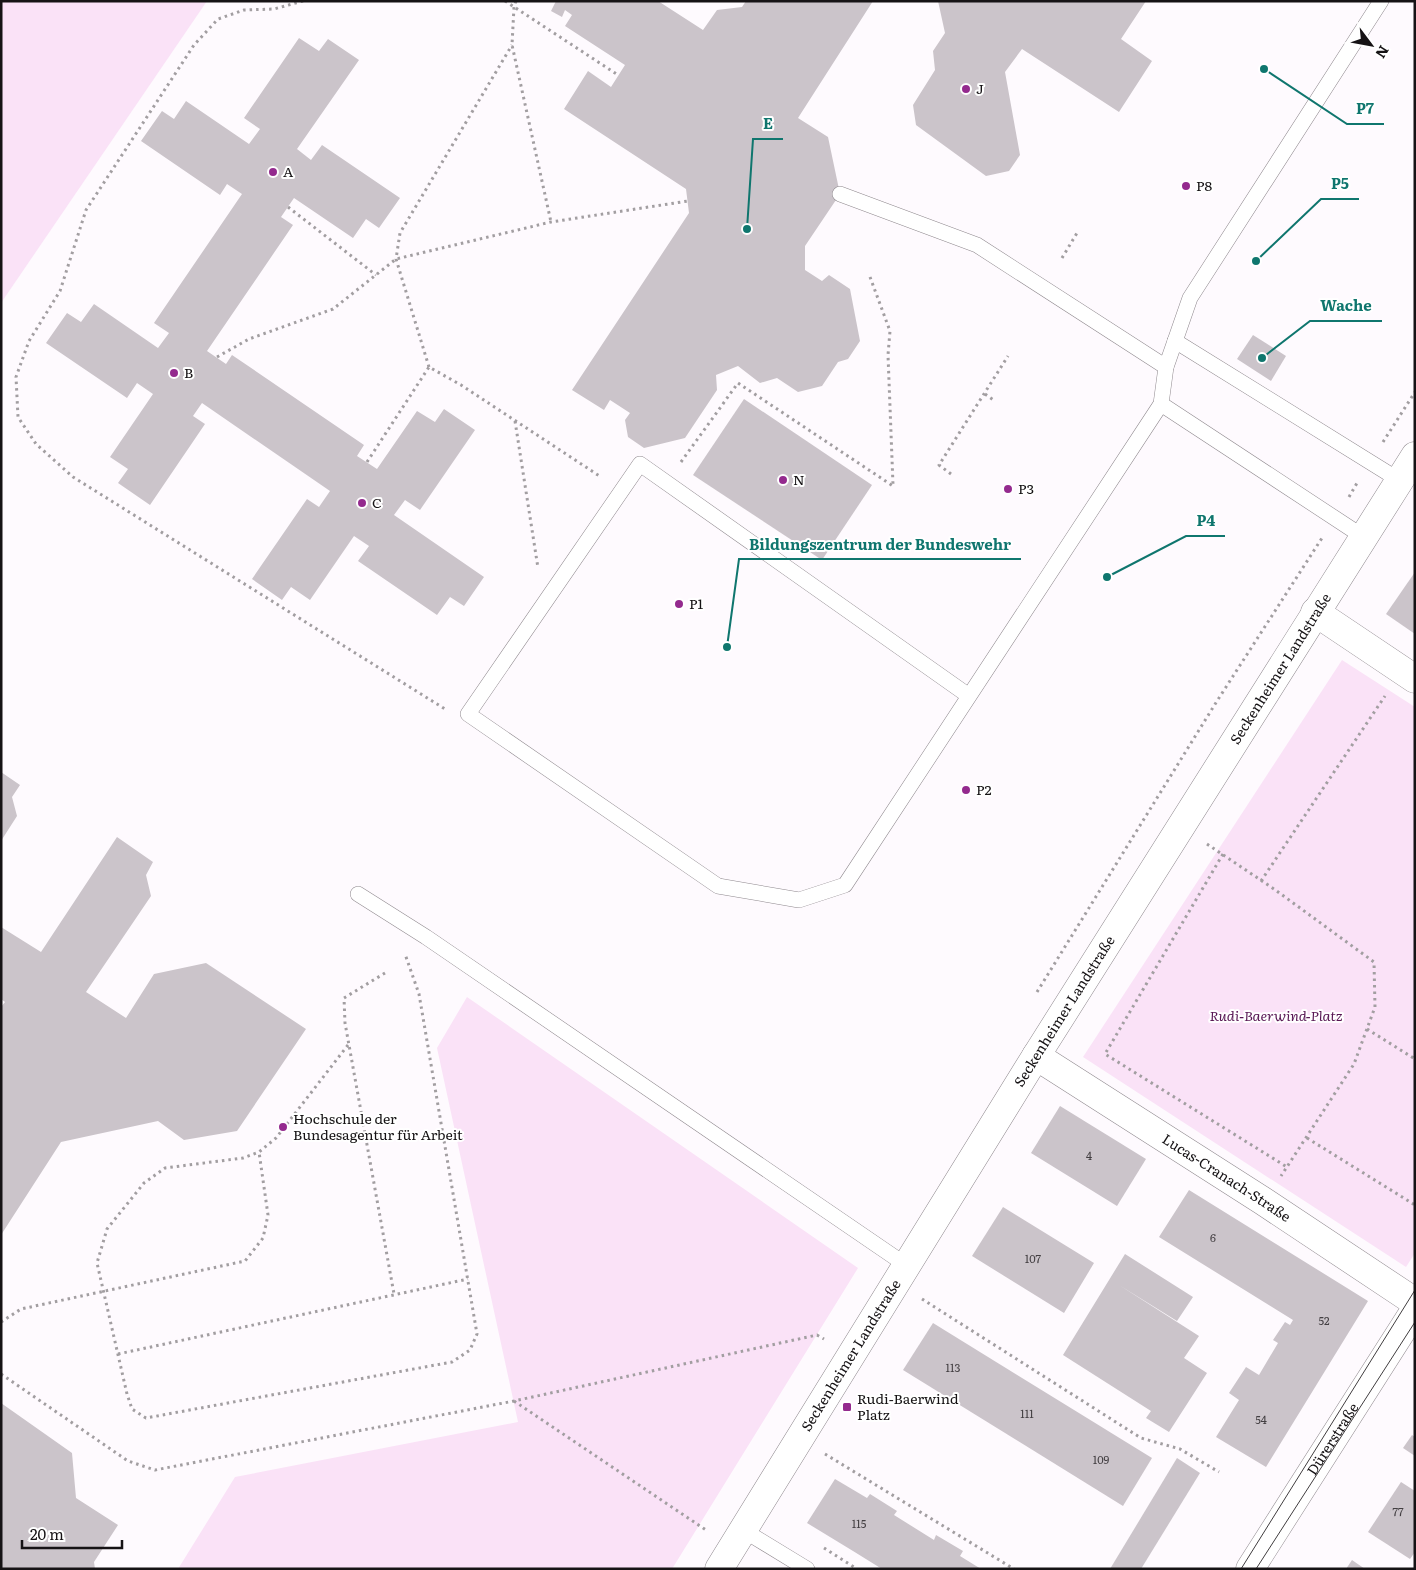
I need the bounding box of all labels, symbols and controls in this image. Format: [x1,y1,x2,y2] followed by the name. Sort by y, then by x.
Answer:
[1346,20,1396,70] north arrow
[1371,42,1394,63] text: N
[976,78,984,98] place label: J
[960,83,972,95] marker: J
[1347,94,1384,124] callout: P7
[1356,96,1375,119] text: P7
[753,109,783,139] callout: E
[763,111,773,134] text: E
[283,161,294,181] place label: A
[267,166,279,178] marker: A
[1321,169,1359,199] callout: P5
[1331,171,1349,194] text: P5
[1196,175,1212,195] place label: P8
[1180,180,1192,192] marker: P8
[1310,291,1382,321] callout: Wache
[1320,293,1372,316] text: Wache
[184,362,193,382] place label: B
[168,367,180,379] marker: B
[793,469,805,489] place label: N
[777,474,789,486] marker: N
[1018,478,1034,498] place label: P3
[1002,483,1014,495] marker: P3
[372,492,382,512] place label: C
[356,497,368,509] marker: C
[1186,506,1225,536] callout: P4
[1197,508,1215,531] text: P4
[739,529,1021,559] callout: Bildungszentrum der Bundeswehr
[749,532,1011,555] text: Bildungszentrum der Bundeswehr
[1224,589,1335,748] street label: Seckenheimer Landstraße
[689,593,703,613] place label: P1
[673,598,685,610] marker: P1
[976,779,992,799] place label: P2
[960,784,972,796] marker: P2
[1008,931,1119,1090] street label: Seckenheimer Landstraße
[1210,1005,1343,1025] park label: Rudi-Baerwind-Platz
[293,1108,463,1144] place label: Hochschule der Bundesagentur für Arbeit
[277,1121,289,1133] marker: Hochschule der Bundesagentur für Arbeit
[1159,1128,1295,1226] street label: Lucas-Cranach-Straße
[1086,1147,1092,1163] house number: 4
[1210,1229,1216,1245] house number: 6
[1025,1250,1042,1266] house number: 107
[796,1275,905,1435] street label: Seckenheimer Landstraße
[1318,1312,1330,1328] house number: 52
[946,1359,960,1375] house number: 113
[857,1388,959,1424] place label: Rudi-Baerwind Platz
[1301,1398,1362,1479] street label: Dürerstraße
[841,1401,853,1413] marker: Rudi-Baerwind Platz
[1020,1405,1034,1421] house number: 111
[1255,1411,1267,1427] house number: 54
[1093,1451,1110,1467] house number: 109
[1392,1503,1404,1519] house number: 77
[852,1515,867,1531] house number: 115
[22,1518,122,1550] scale bar
[30,1522,64,1545] text: 20 m

